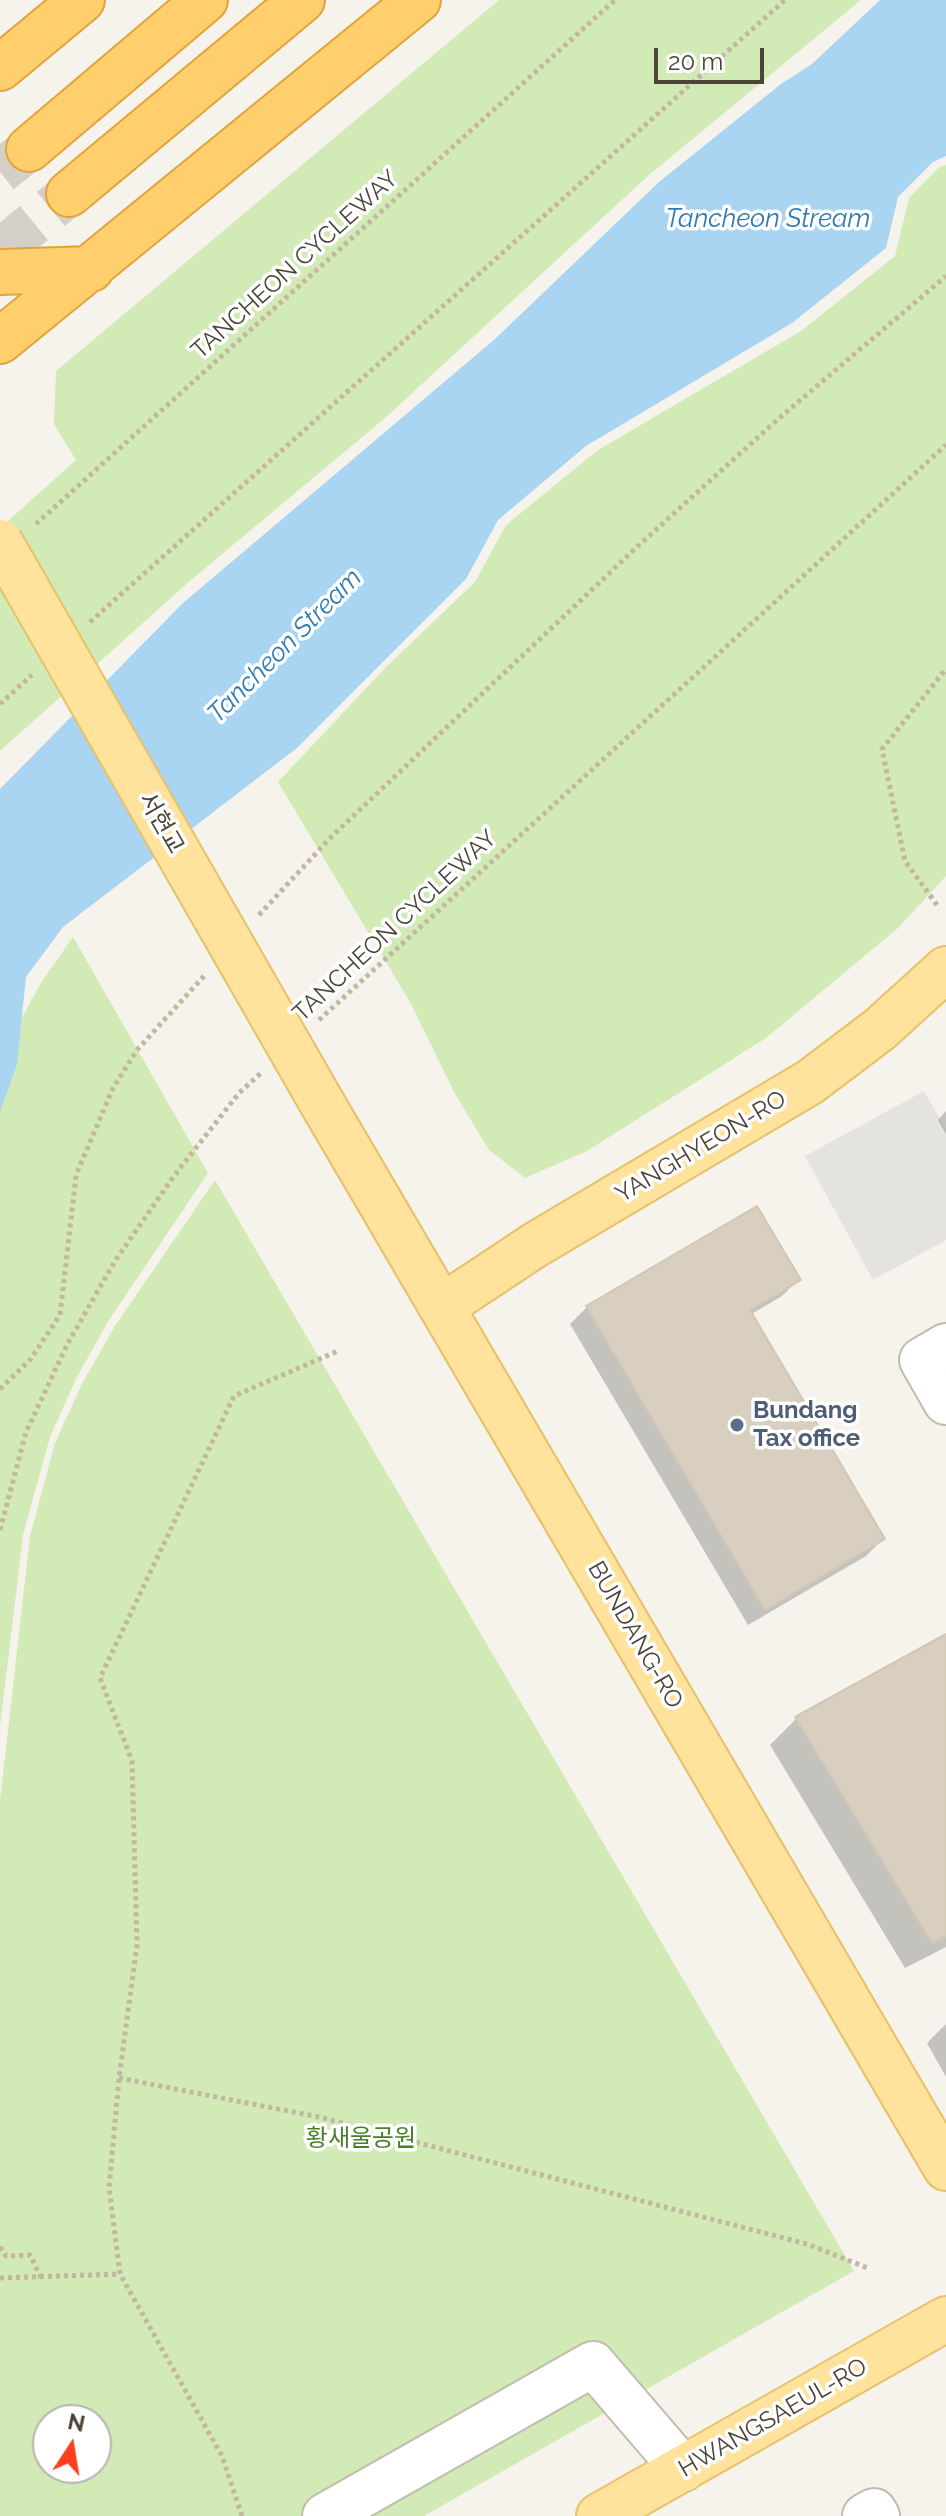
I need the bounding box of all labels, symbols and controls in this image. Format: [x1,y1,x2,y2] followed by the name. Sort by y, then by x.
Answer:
[658,32,768,82] scale bar
[668,47,723,76] text: 20 m
[186,165,404,365] street label: TANCHEON CYCLEWAY
[666,203,870,235] water label: Tancheon Stream
[202,563,368,729] water label: Tancheon Stream
[132,787,190,859] street label: 서현교
[287,824,503,1028] street label: TANCHEON CYCLEWAY
[611,1085,791,1209] street label: YANGHYEON-RO
[753,1397,860,1453] place label: Bundang Tax office
[728,1416,746,1434] marker: Bundang Tax office
[581,1556,689,1714] street label: BUNDANG-RO
[306,2125,416,2153] park label: 황새울공원
[674,2352,872,2484] street label: HWANGSAEUL-RO
[32,2404,112,2484] north arrow
[66,2408,87,2437] text: N

